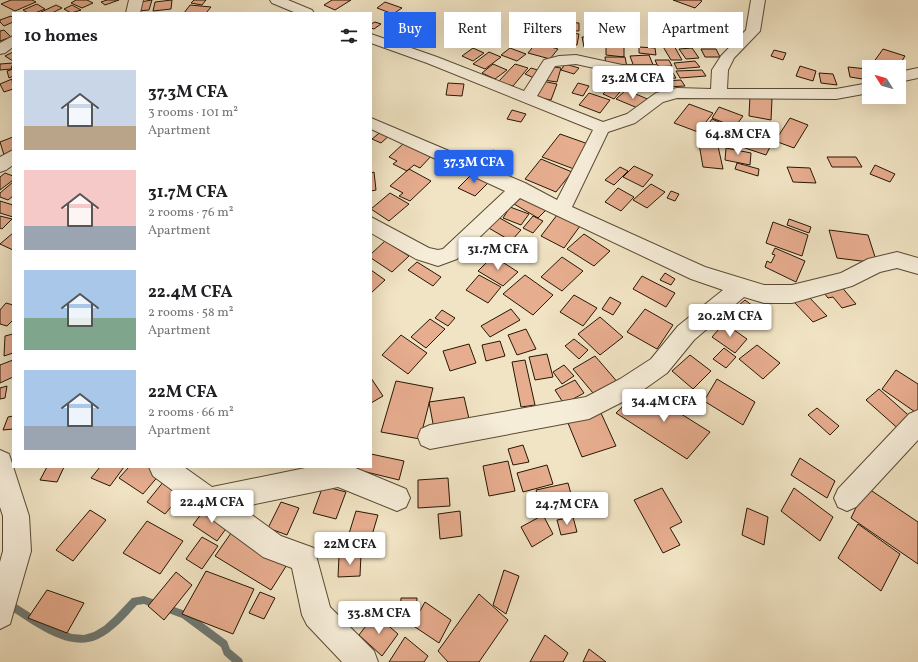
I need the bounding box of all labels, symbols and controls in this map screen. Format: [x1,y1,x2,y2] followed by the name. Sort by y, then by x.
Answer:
[384,12,436,48] chip: Buy
[444,12,501,48] chip: Rent
[509,12,576,48] chip: Filters
[584,12,640,48] chip: New
[648,12,743,48] chip: Apartment
[24,25,98,48] text: 10 homes
[338,25,360,47] icon: filters
[862,60,906,104] north arrow
[862,60,906,104] map controls
[587,66,679,100] pin: 23.2M CFA
[601,70,665,88] text: 23.2M CFA
[148,81,228,104] text: 37.3M CFA
[56,86,104,134] icon: home
[148,104,238,122] text: 3 rooms · 101 m²
[148,122,211,140] text: Apartment
[692,122,784,156] pin: 64.8M CFA
[705,126,771,144] text: 64.8M CFA
[428,150,520,184] pin: 37.3M CFA
[443,154,505,172] text: 37.3M CFA
[148,181,228,204] text: 31.7M CFA
[56,186,104,234] icon: home
[148,204,233,222] text: 2 rooms · 76 m²
[148,222,211,240] text: Apartment
[452,237,544,271] pin: 31.7M CFA
[467,241,529,259] text: 31.7M CFA
[148,281,233,304] text: 22.4M CFA
[56,286,104,334] icon: home
[148,304,233,322] text: 2 rooms · 58 m²
[684,304,776,338] pin: 20.2M CFA
[698,308,762,326] text: 20.2M CFA
[148,322,211,340] text: Apartment
[148,381,218,404] text: 22M CFA
[56,386,104,434] icon: home
[618,389,710,423] pin: 34.4M CFA
[631,393,697,411] text: 34.4M CFA
[148,404,234,422] text: 2 rooms · 66 m²
[148,422,211,440] text: Apartment
[166,490,258,524] pin: 22.4M CFA
[521,492,613,526] pin: 24.7M CFA
[180,494,244,512] text: 22.4M CFA
[535,496,599,514] text: 24.7M CFA
[313,532,387,566] pin: 22M CFA
[323,536,377,554] text: 22M CFA
[333,601,425,635] pin: 33.8M CFA
[347,605,411,623] text: 33.8M CFA

